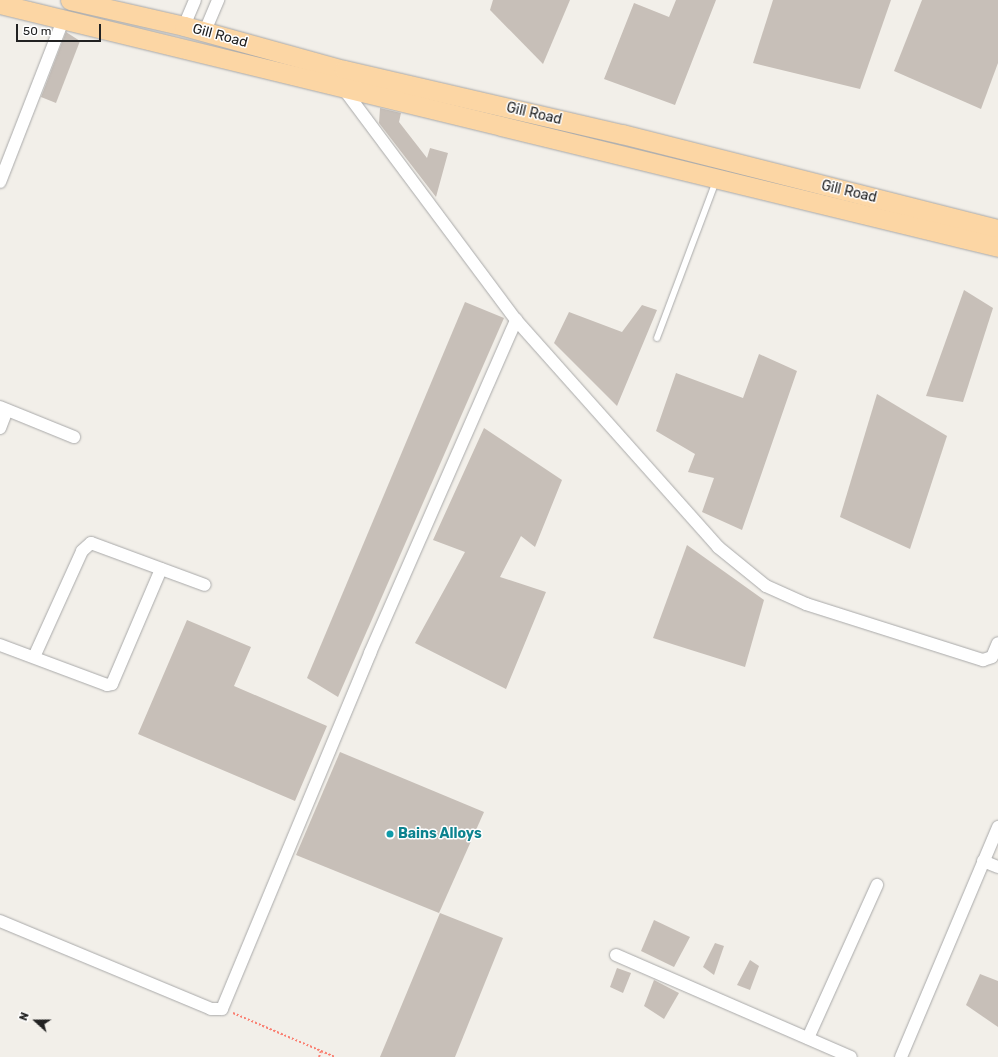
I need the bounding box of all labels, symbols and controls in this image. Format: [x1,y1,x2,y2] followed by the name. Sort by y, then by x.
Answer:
[18,16,103,42] scale bar
[191,21,249,51] street label: Gill Road
[23,24,51,38] text: 50 m
[505,99,563,129] street label: Gill Road
[820,177,878,207] street label: Gill Road
[398,826,482,842] place label: Bains Alloys
[385,829,395,839] marker: Bains Alloys
[16,1001,56,1041] north arrow
[17,1011,32,1023] text: N

